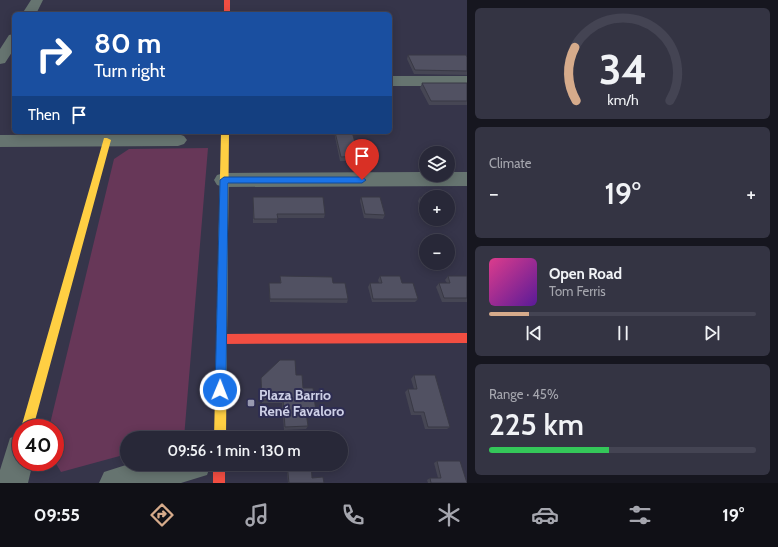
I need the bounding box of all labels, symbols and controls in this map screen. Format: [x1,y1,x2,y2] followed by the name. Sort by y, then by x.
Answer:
[94,26,161,60] text: 80 m
[28,28,80,80] icon: right
[598,44,647,94] text: 34
[94,60,165,82] text: Turn right
[607,91,638,109] text: km/h
[68,104,90,126] icon: arrive
[28,106,60,124] text: Then
[345,139,379,180] pin
[351,145,373,167] icon: arrive
[419,146,455,270] map controls
[419,146,455,182] button: layers
[489,155,531,171] text: Climate
[604,175,641,212] text: 19°
[489,180,499,207] text: −
[746,180,756,207] text: +
[419,190,455,226] button: +
[419,234,455,270] button: −
[549,265,622,283] text: Open Road
[549,283,606,299] text: Tom Ferris
[523,322,545,344] icon: previous
[612,322,634,344] icon: pause
[701,322,723,344] icon: next
[199,369,241,411] position arrow
[259,386,344,420] place label: Plaza Barrio René Favaloro
[489,386,559,402] text: Range · 45%
[246,398,256,408] marker: Plaza Barrio René Favaloro
[489,406,584,443] text: 225 km
[12,419,64,471] speed limit sign: 40
[167,442,301,460] text: 09:56 · 1 min · 130 m
[148,501,176,529] icon: directions
[243,501,271,529] icon: music
[339,501,367,529] icon: phone
[435,501,463,529] icon: climate
[531,501,559,529] icon: car
[626,501,654,529] icon: filters
[34,504,80,526] text: 09:55
[722,504,744,526] text: 19°

